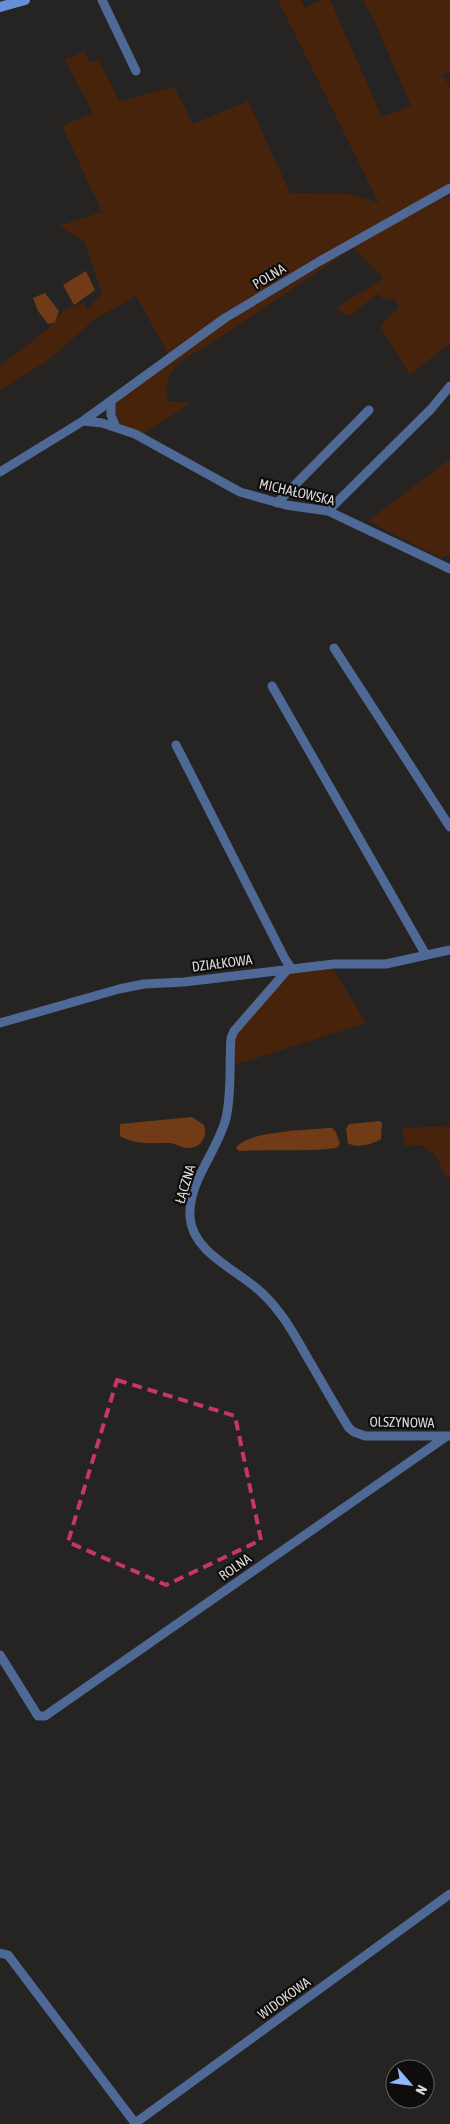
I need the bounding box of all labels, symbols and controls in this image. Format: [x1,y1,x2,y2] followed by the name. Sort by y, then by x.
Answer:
[250,260,288,292] street label: POLNA
[258,476,337,509] street label: MICHAŁOWSKA
[191,951,253,975] street label: DZIAŁKOWA
[172,1162,199,1205] street label: ŁĄCZNA
[369,1413,435,1431] street label: OLSZYNOWA
[216,1550,254,1584] street label: ROLNA
[255,1974,313,2022] street label: WIDOKOWA
[385,2059,435,2109] north arrow
[412,2083,430,2098] text: N

